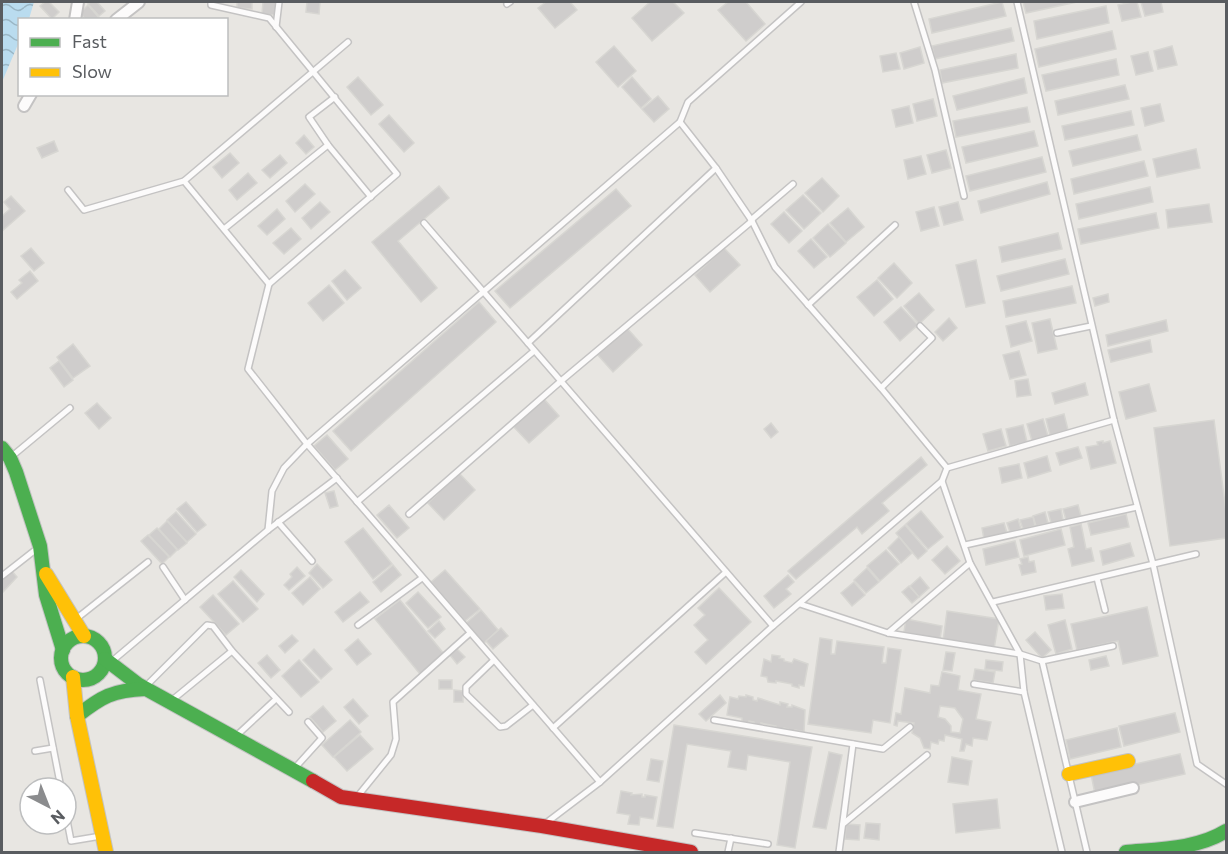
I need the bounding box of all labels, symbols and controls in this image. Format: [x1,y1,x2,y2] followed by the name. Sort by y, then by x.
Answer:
[18,18,228,96] legend
[72,30,107,52] text: Fast
[72,60,112,82] text: Slow
[18,776,78,836] north arrow
[48,806,69,829] text: N

